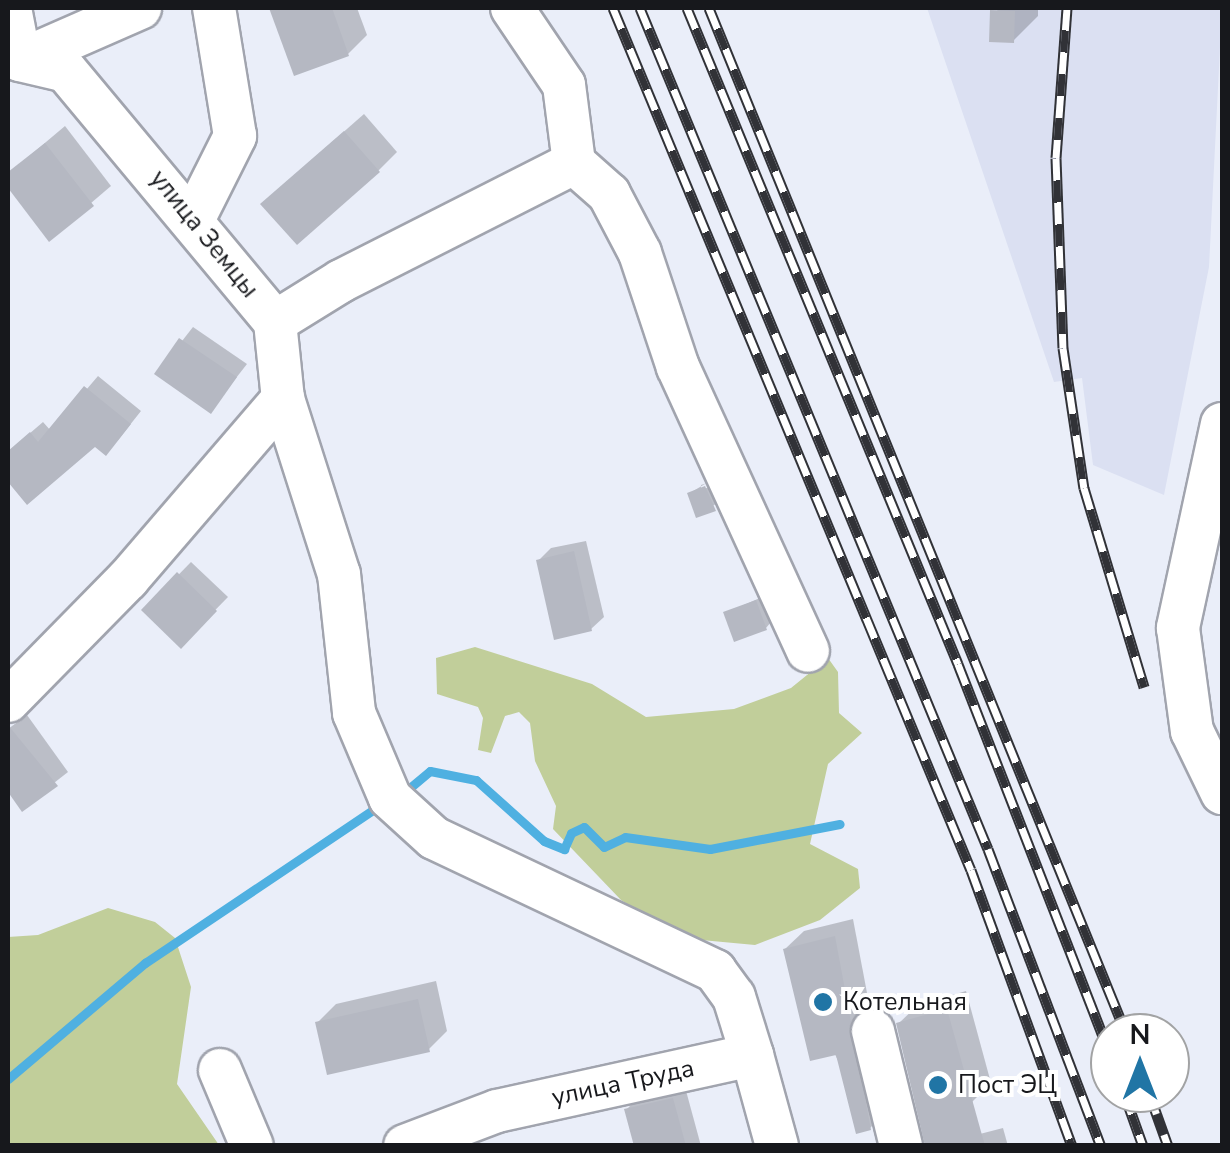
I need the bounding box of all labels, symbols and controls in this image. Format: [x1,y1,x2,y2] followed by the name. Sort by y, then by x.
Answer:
[143,164,265,304] street label: улица Земцы
[843,987,967,1017] place label: Котельная
[812,991,834,1013] marker: Котельная
[1090,1013,1190,1113] north arrow
[1130,1016,1150,1054] text: N
[549,1053,697,1113] street label: улица Труда
[958,1070,1057,1100] place label: Пост ЭЦ
[927,1074,949,1096] marker: Пост ЭЦ

